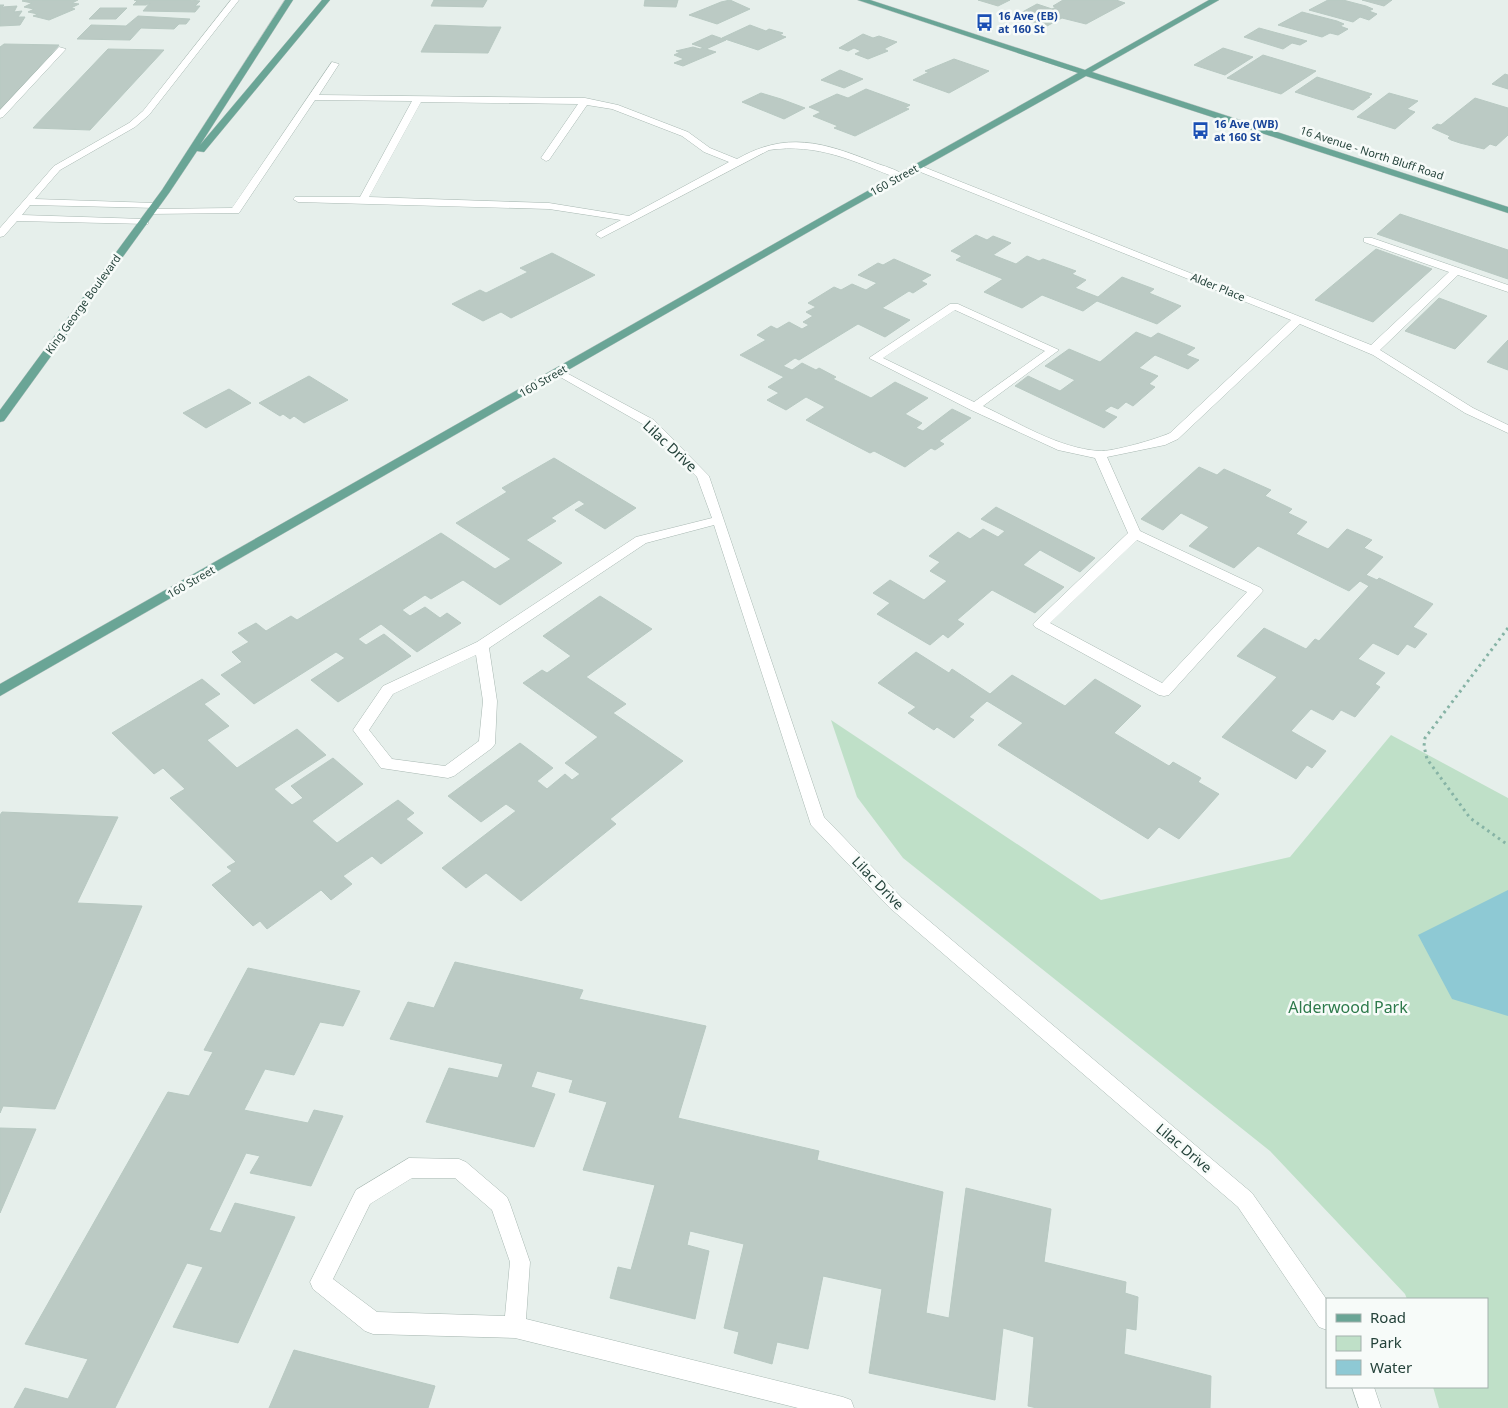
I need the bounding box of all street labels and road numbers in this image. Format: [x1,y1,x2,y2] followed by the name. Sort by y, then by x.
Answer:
[1298,122,1446,183] street label: 16 Avenue - North Bluff Road
[867,160,920,199] street label: 160 Street
[41,251,124,356] street label: King George Boulevard
[1189,269,1248,304] street label: Alder Place
[516,361,569,400] street label: 160 Street
[639,416,702,476] street label: Lilac Drive
[164,562,217,601] street label: 160 Street
[848,852,909,914] street label: Lilac Drive
[1152,1119,1216,1177] street label: Lilac Drive

